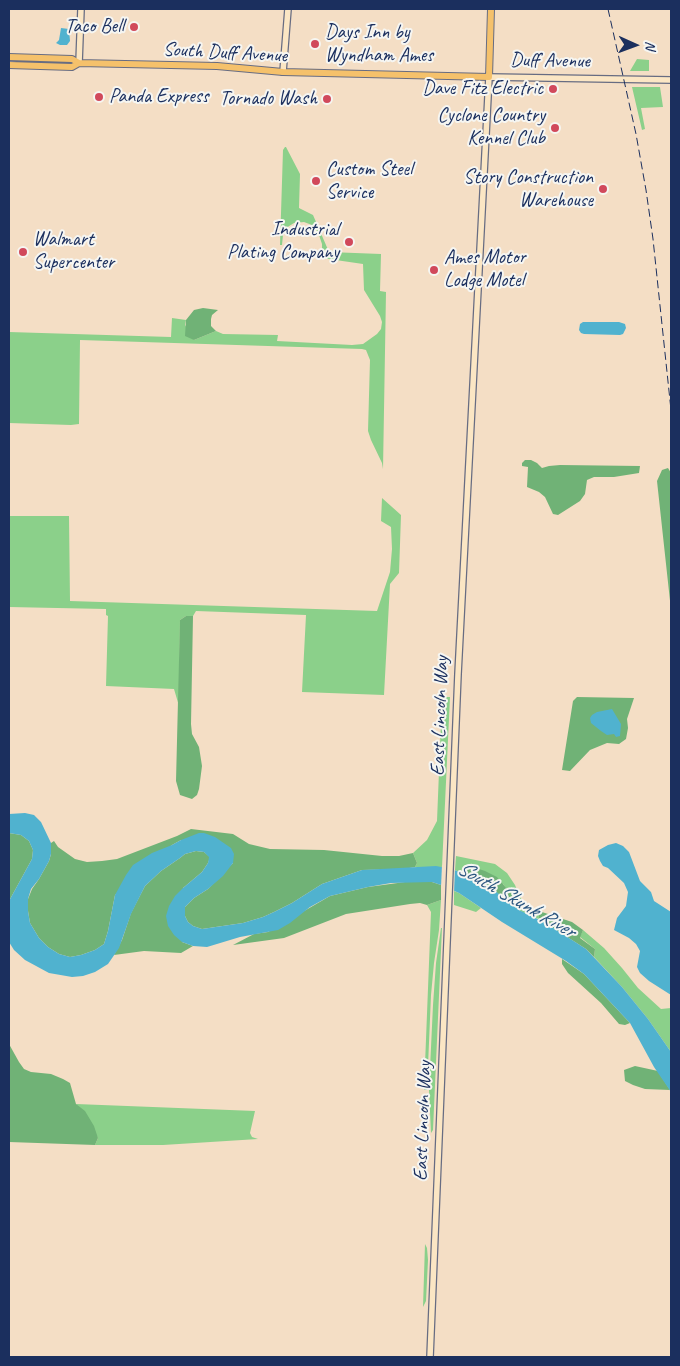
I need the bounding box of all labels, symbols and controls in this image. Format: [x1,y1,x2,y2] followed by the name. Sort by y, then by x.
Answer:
[65,15,124,39] place label: Taco Bell
[610,20,660,70] north arrow
[128,21,140,33] marker: Taco Bell
[325,21,433,68] place label: Days Inn by Wyndham Ames
[162,38,288,68] street label: South Duff Avenue
[309,38,321,50] marker: Days Inn by Wyndham Ames
[642,41,659,50] text: N
[510,48,590,74] street label: Duff Avenue
[422,77,543,101] place label: Dave Fitz Electric
[547,83,559,95] marker: Dave Fitz Electric
[109,85,208,109] place label: Panda Express
[220,87,317,111] place label: Tornado Wash
[93,91,105,103] marker: Panda Express
[321,93,333,105] marker: Tornado Wash
[437,104,545,151] place label: Cyclone Country Kennel Club
[549,122,561,134] marker: Cyclone Country Kennel Club
[326,158,412,205] place label: Custom Steel Service
[463,166,593,213] place label: Story Construction Warehouse
[310,175,322,187] marker: Custom Steel Service
[597,183,609,195] marker: Story Construction Warehouse
[227,218,339,265] place label: Industrial Plating Company
[33,228,114,275] place label: Walmart Supercenter
[343,236,355,248] marker: Industrial Plating Company
[17,246,29,258] marker: Walmart Supercenter
[444,246,526,293] place label: Ames Motor Lodge Motel
[428,264,440,276] marker: Ames Motor Lodge Motel
[426,656,454,776] street label: East Lincoln Way
[453,856,579,944] water label: South Skunk River
[409,1061,437,1181] street label: East Lincoln Way

